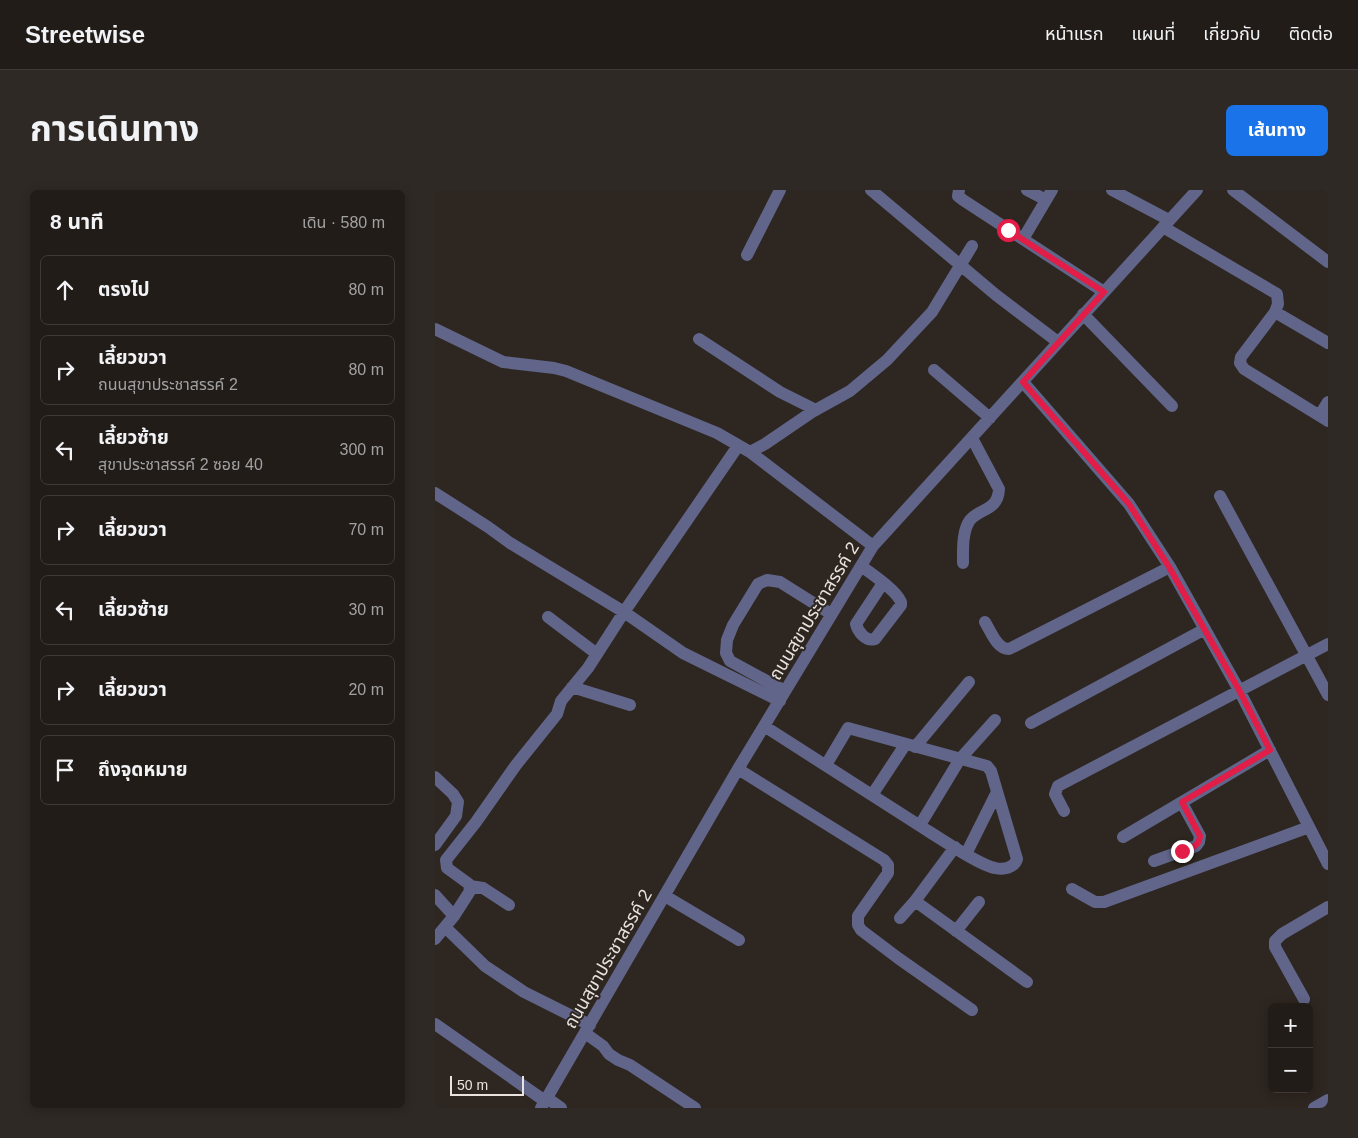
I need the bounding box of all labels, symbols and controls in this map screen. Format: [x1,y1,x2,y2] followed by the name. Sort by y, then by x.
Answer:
[25,21,145,48] text: Streetwise
[1045,24,1103,44] text: หน้าแรก
[1131,24,1175,44] text: แผนที่
[1203,24,1261,44] text: เกี่ยวกับ
[1289,24,1333,44] text: ติดต่อ
[1226,105,1328,156] button: เส้นทาง
[30,109,199,148] text: การเดินทาง
[50,210,104,233] text: 8 นาที
[302,214,385,231] text: เดิน · 580 m
[997,219,1020,242] route start
[51,276,79,304] icon: ahead
[98,279,150,300] text: ตรงไป
[348,281,384,298] text: 80 m
[98,347,167,368] text: เลี้ยวขวา
[51,356,79,384] icon: right
[348,361,384,378] text: 80 m
[98,376,238,393] text: ถนนสุขาประชาสรรค์ 2
[98,427,169,448] text: เลี้ยวซ้าย
[51,436,79,464] icon: left
[340,441,384,458] text: 300 m
[98,456,263,473] text: สุขาประชาสรรค์ 2 ซอย 40
[51,516,79,544] icon: right
[98,519,167,540] text: เลี้ยวขวา
[348,521,384,538] text: 70 m
[765,538,864,684] street label: ถนนสุขาประชาสรรค์ 2
[51,596,79,624] icon: left
[98,599,169,620] text: เลี้ยวซ้าย
[348,601,384,618] text: 30 m
[51,676,79,704] icon: right
[98,679,167,700] text: เลี้ยวขวา
[348,681,384,698] text: 20 m
[51,756,79,784] icon: arrive
[98,759,188,780] text: ถึงจุดหมาย
[1171,840,1194,863] route end
[560,886,657,1033] street label: ถนนสุขาประชาสรรค์ 2
[1268,1003,1313,1093] map controls
[1268,1003,1313,1048] button: +
[1268,1048,1313,1093] button: −
[450,1073,524,1096] scale bar
[457,1077,488,1093] text: 50 m

